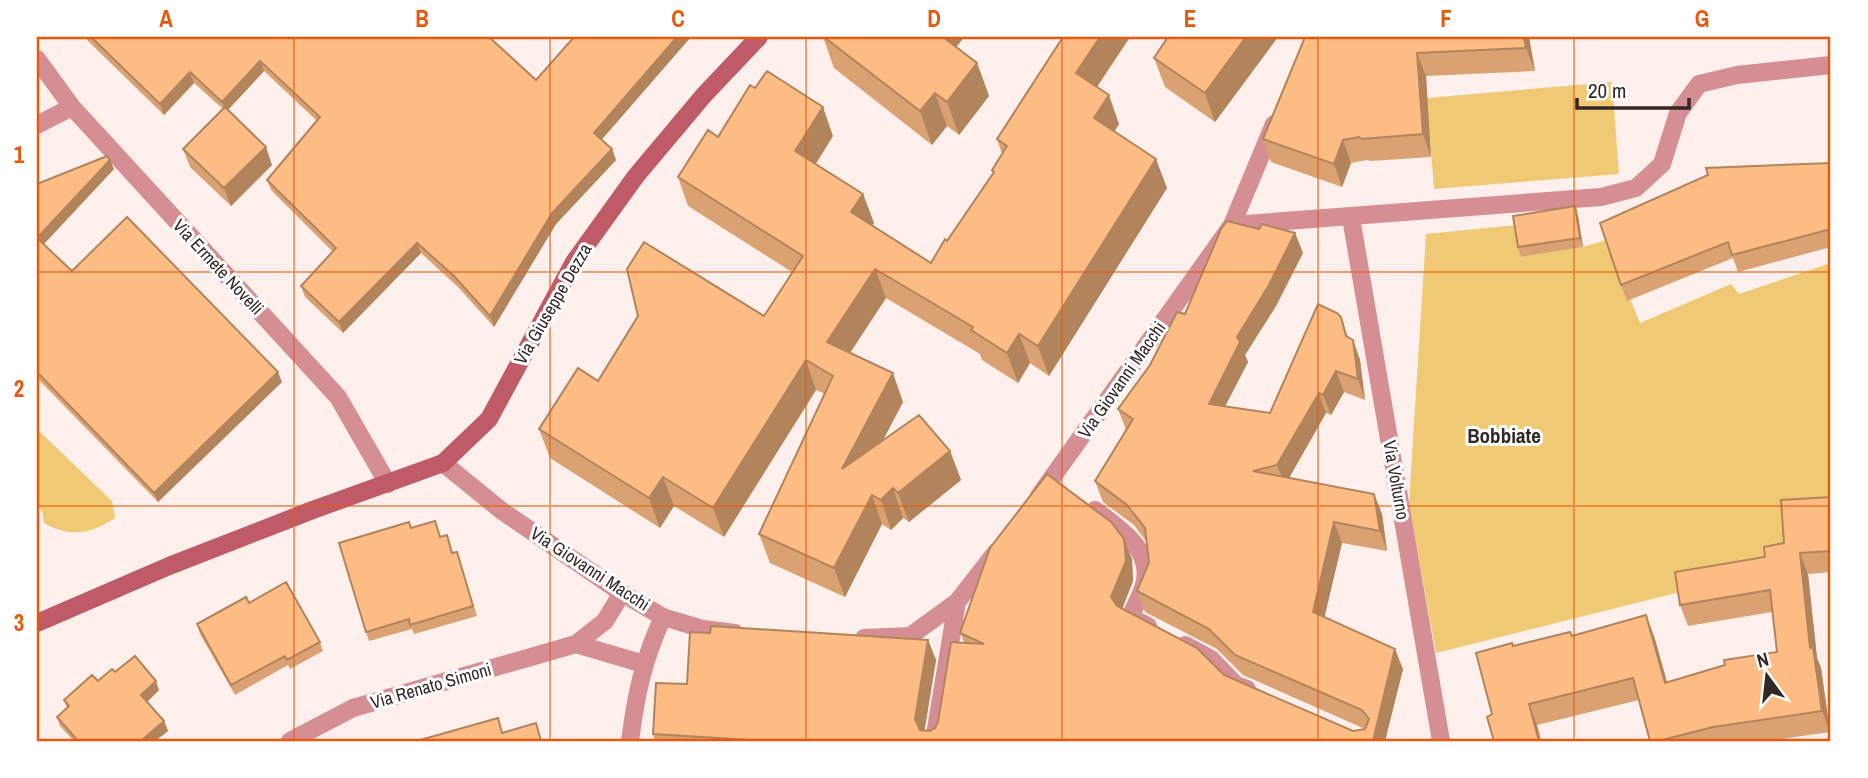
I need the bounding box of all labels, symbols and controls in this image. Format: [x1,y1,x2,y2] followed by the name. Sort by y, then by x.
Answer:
[159,3,173,34] text: A
[415,3,429,34] text: B
[671,3,685,34] text: C
[927,3,941,34] text: D
[1184,3,1196,34] text: E
[1440,3,1452,34] text: F
[1695,3,1709,34] text: G
[1577,66,1689,110] scale bar
[1588,76,1626,105] text: 20 m
[14,139,25,170] text: 1
[167,213,269,320] street label: Via Ermete Novelli
[508,239,597,369] street label: Via Giuseppe Dezza
[1072,316,1171,443] street label: Via Giovanni Macchi
[14,373,24,404] text: 2
[1467,421,1541,450] district label: Bobbiate
[1377,438,1416,522] street label: Via Volturno
[526,521,655,617] street label: Via Giovanni Macchi
[14,607,24,638] text: 3
[1731,642,1801,712] north arrow
[1754,646,1771,674] text: N
[368,656,494,715] street label: Via Renato Simoni

